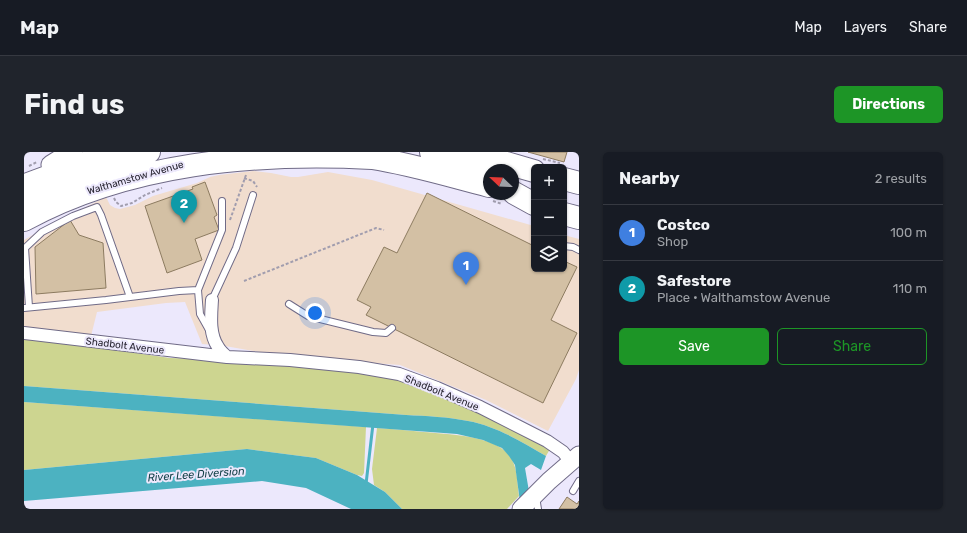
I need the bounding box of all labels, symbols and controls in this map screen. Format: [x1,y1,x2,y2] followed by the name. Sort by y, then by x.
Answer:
[20,16,59,39] text: Map
[795,19,822,36] text: Map
[844,19,887,36] text: Layers
[909,19,947,36] text: Share
[834,86,943,123] button: Directions
[24,88,124,121] text: Find us
[86,158,185,197] street label: Walthamstow Avenue
[483,164,519,200] north arrow
[531,164,567,272] map controls
[531,164,567,200] button: +
[619,168,680,188] text: Nearby
[875,171,927,186] text: 2 results
[171,190,197,223] pin: 2
[531,200,567,236] button: −
[657,216,710,234] text: Costco
[629,225,635,240] text: 1
[890,225,927,240] text: 100 m
[657,234,688,249] text: Shop
[531,236,567,272] button: layers
[453,252,479,285] pin: 1
[657,272,731,290] text: Safestore
[628,281,636,296] text: 2
[893,281,927,296] text: 110 m
[657,290,830,305] text: Place · Walthamstow Avenue
[305,303,325,323] your location
[619,328,769,365] button: Save
[777,328,927,365] button: Share
[85,335,165,357] street label: Shadbolt Avenue
[403,373,481,413] street label: Shadbolt Avenue
[147,465,245,484] water label: River Lee Diversion

